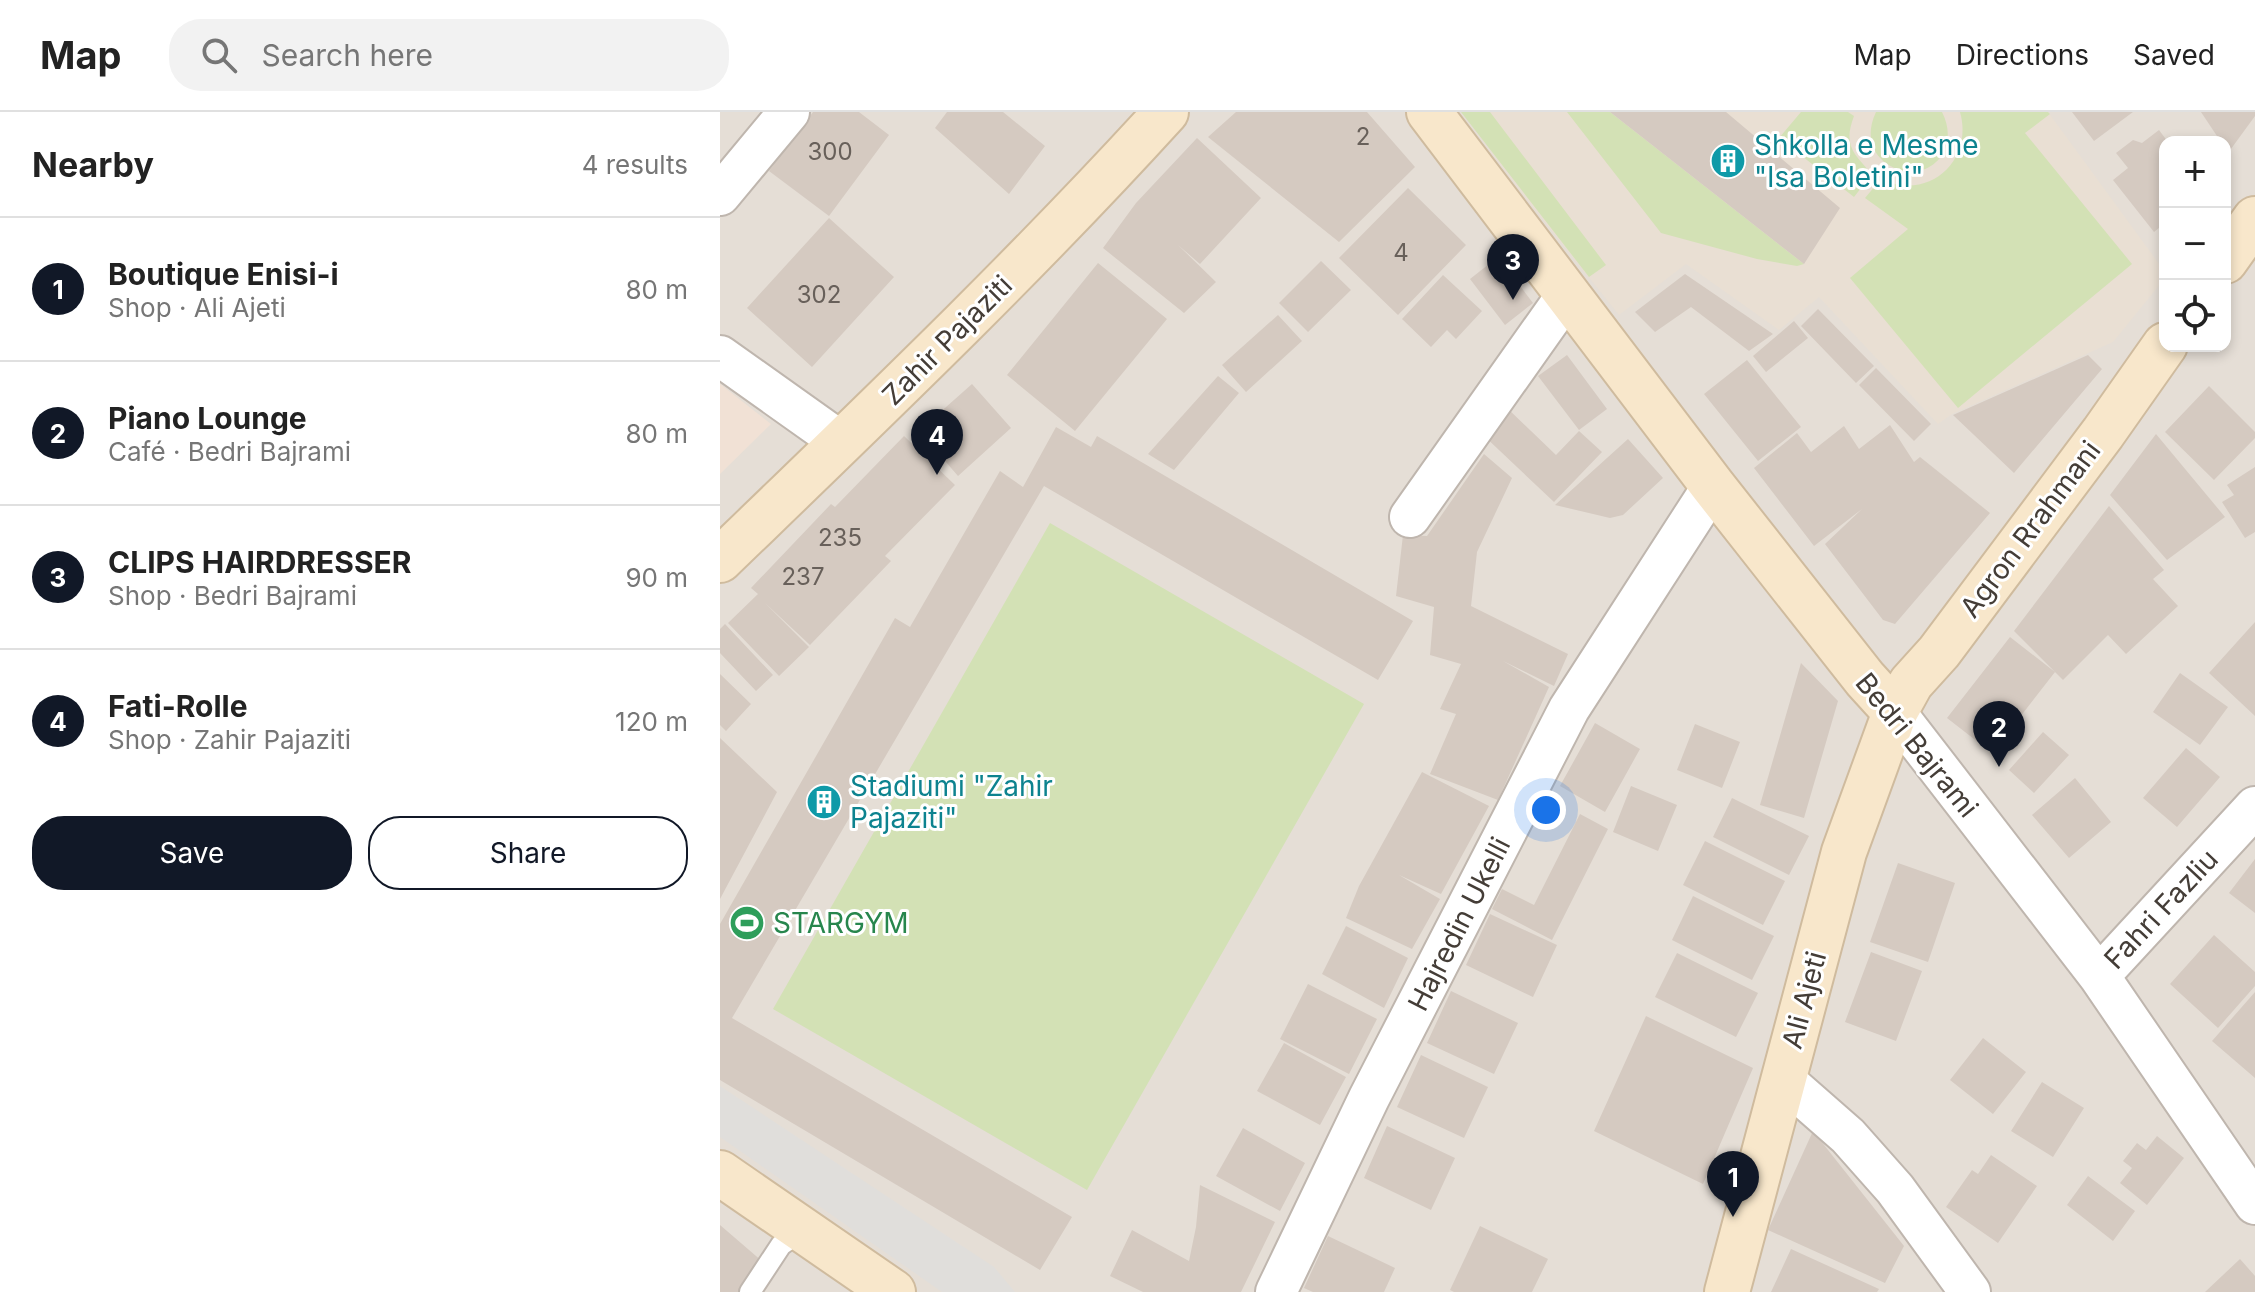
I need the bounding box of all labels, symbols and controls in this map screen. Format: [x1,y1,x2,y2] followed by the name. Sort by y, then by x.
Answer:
[169,19,729,91] search box
[40,32,121,78] text: Map
[197,33,241,77] icon: search
[261,37,433,73] text: Search here
[1853,38,1912,72] text: Map
[1956,38,2089,72] text: Directions
[2133,38,2215,72] text: Saved
[1356,122,1370,151] house number: 2
[1754,128,1979,194] place label: Shkolla e Mesme "Isa Boletini"
[2159,136,2231,352] map controls
[2159,136,2231,208] button: +
[807,137,853,166] house number: 300
[1709,142,1747,180] building icon: Shkolla e Mesme "Isa Boletini"
[32,144,154,185] text: Nearby
[582,149,688,180] text: 4 results
[2159,208,2231,280] button: −
[1487,234,1539,300] pin: 3
[1393,238,1409,267] house number: 4
[108,256,339,292] text: Boutique Enisi-i
[875,268,1019,412] street label: Zahir Pajaziti
[52,274,64,305] text: 1
[625,274,688,305] text: 80 m
[797,280,841,309] house number: 302
[2159,280,2231,352] button: locate
[108,292,286,323] text: Shop · Ali Ajeti
[108,400,307,436] text: Piano Lounge
[911,409,963,475] pin: 4
[50,418,66,449] text: 2
[625,418,688,449] text: 80 m
[1953,434,2107,624] street label: Agron Rrahmani
[108,436,351,467] text: Café · Bedri Bajrami
[818,523,862,552] house number: 235
[108,544,412,580] text: CLIPS HAIRDRESSER
[50,562,66,593] text: 3
[625,562,688,593] text: 90 m
[781,562,825,591] house number: 237
[108,580,357,611] text: Shop · Bedri Bajrami
[1848,666,1986,824] street label: Bedri Bajrami
[108,688,248,724] text: Fati-Rolle
[1973,701,2025,767] pin: 2
[49,706,67,737] text: 4
[615,706,688,737] text: 120 m
[108,724,351,755] text: Shop · Zahir Pajaziti
[850,769,1053,835] place label: Stadiumi "Zahir Pajaziti"
[805,783,843,821] building icon: Stadiumi "Zahir Pajaziti"
[1526,790,1566,830] your location
[32,816,352,890] button: Save
[368,816,688,890] button: Share
[1401,831,1517,1017] street label: Hajredin Ukelli
[2097,842,2225,976] street label: Fahri Fazliu
[728,904,766,942] sports icon: STARGYM
[773,906,909,940] place label: STARGYM
[1775,948,1833,1052] street label: Ali Ajeti
[1707,1151,1759,1217] pin: 1

